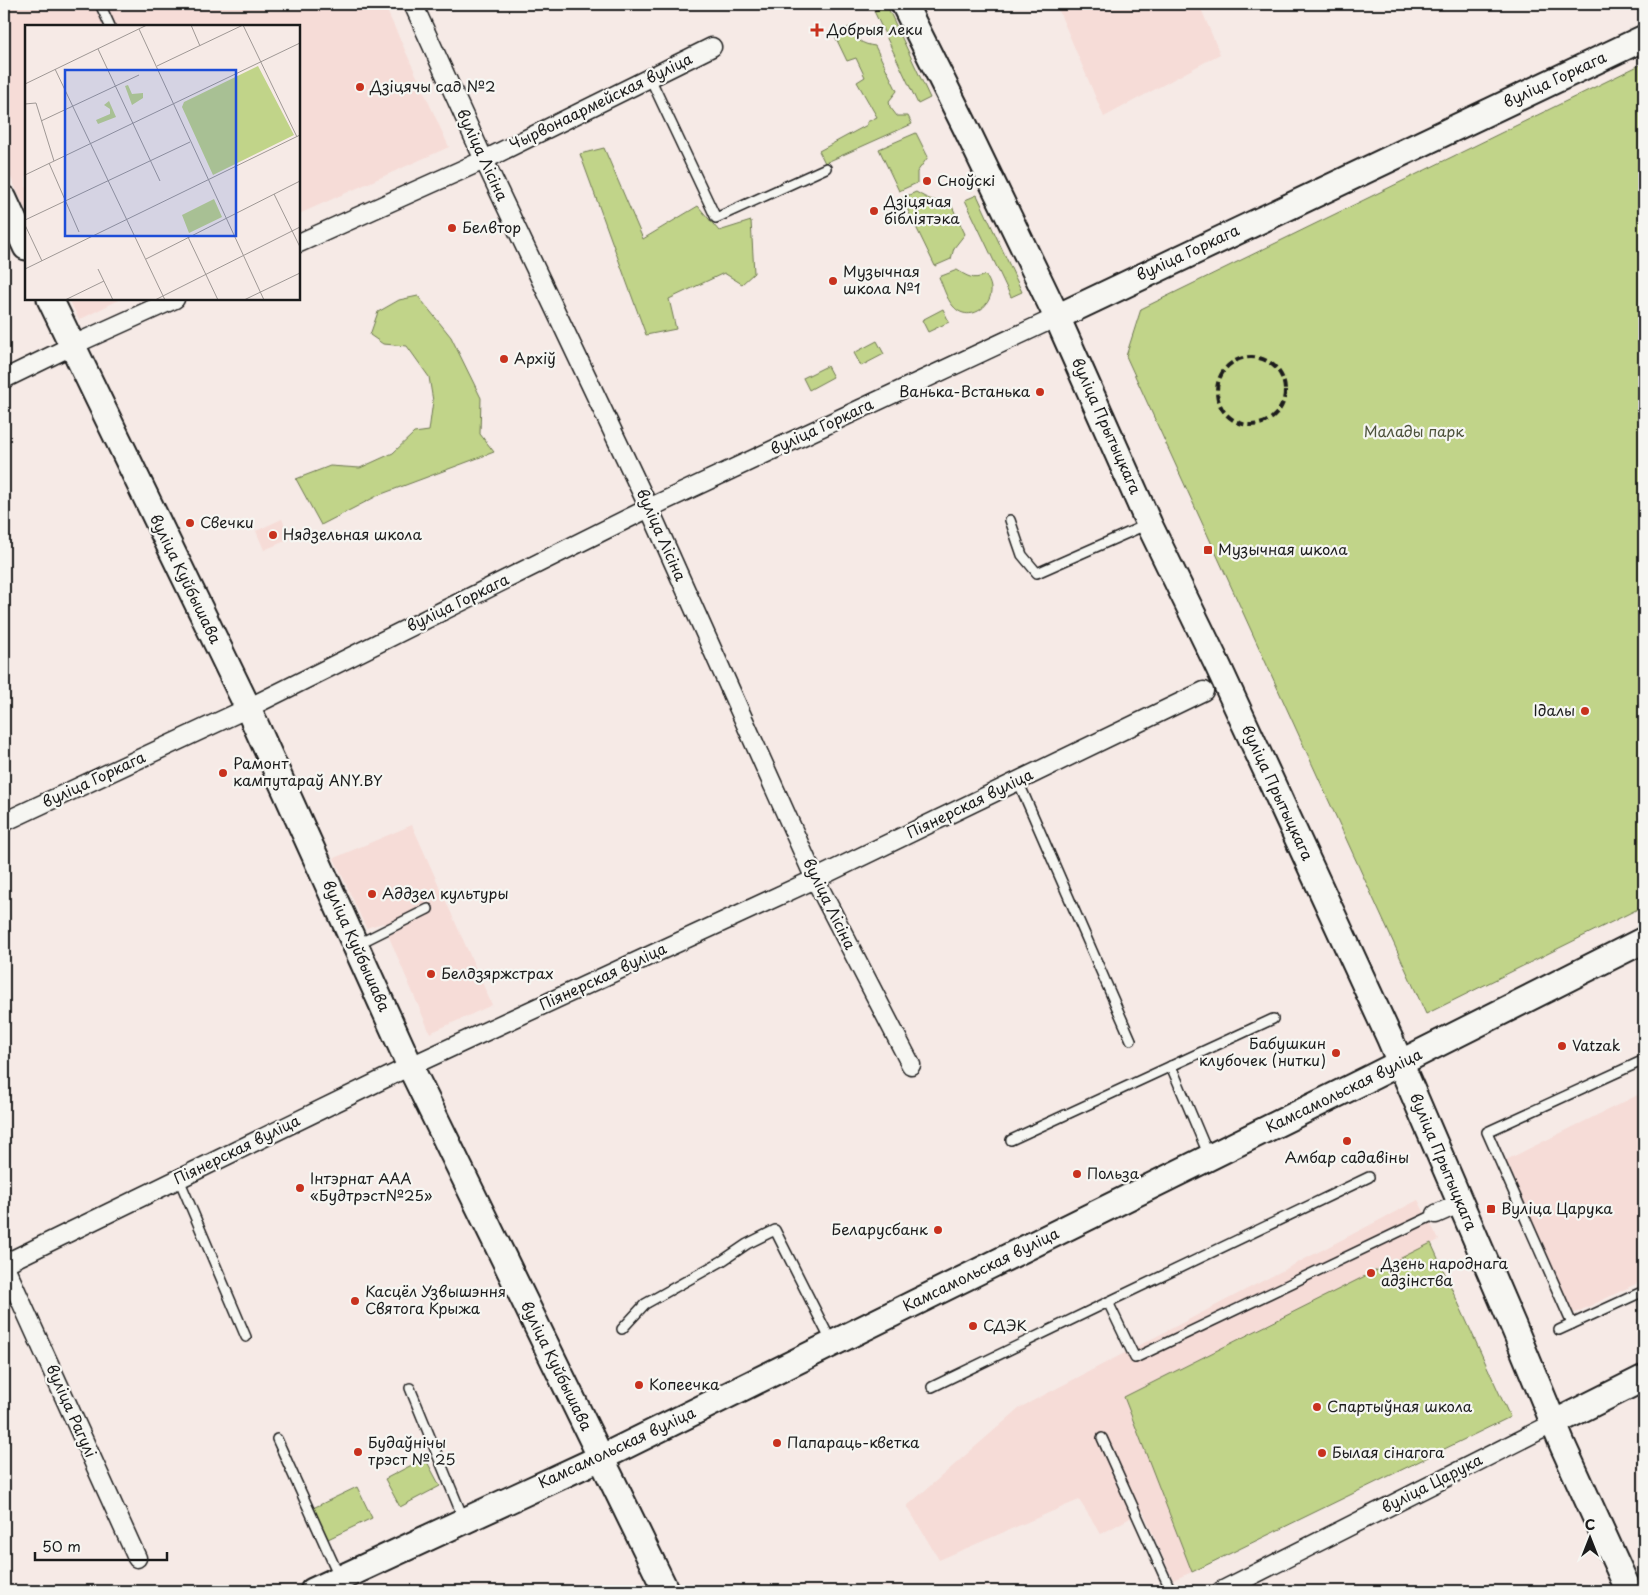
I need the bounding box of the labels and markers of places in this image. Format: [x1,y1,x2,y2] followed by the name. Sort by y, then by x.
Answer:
[826,17,923,40] place label: Добрыя леки
[811,24,823,36] marker: Добрыя леки
[369,74,496,97] place label: Дзіцячы сад №2
[354,81,366,93] marker: Дзіцячы сад №2
[937,168,995,191] place label: Сноўскі
[921,175,933,187] marker: Сноўскі
[883,189,960,229] place label: Дзіцячая бібліятэка
[868,205,880,217] marker: Дзіцячая бібліятэка
[462,215,521,238] place label: Белвтор
[446,222,458,234] marker: Белвтор
[843,259,921,299] place label: Музычная школа №1
[827,275,839,287] marker: Музычная школа №1
[514,346,556,369] place label: Архіў
[498,353,510,365] marker: Архіў
[899,379,1031,402] place label: Ванька-Встанька
[1034,386,1046,398] marker: Ванька-Встанька
[200,510,254,533] place label: Свечки
[184,517,196,529] marker: Свечки
[283,522,422,545] place label: Нядзельная школа
[267,529,279,541] marker: Нядзельная школа
[1218,537,1348,560] place label: Музычная школа
[1202,544,1214,556] marker: Музычная школа
[1534,698,1575,721] place label: Ідалы
[1579,705,1591,717] marker: Ідалы
[233,751,383,791] place label: Рамонт кампутараў ANY.BY
[217,767,229,779] marker: Рамонт кампутараў ANY.BY
[382,881,509,904] place label: Аддзел культуры
[366,888,378,900] marker: Аддзел культуры
[441,961,553,984] place label: Белдзяржстрах
[425,968,437,980] marker: Белдзяржстрах
[1199,1031,1326,1071] place label: Бабушкин клубочек (нитки)
[1572,1033,1621,1056] place label: Vatzak
[1556,1040,1568,1052] marker: Vatzak
[1330,1047,1342,1059] marker: Бабушкин клубочек (нитки)
[1341,1135,1353,1147] marker: Амбар садавіны
[1285,1145,1409,1168] place label: Амбар садавіны
[1087,1161,1140,1184] place label: Польза
[310,1166,433,1206] place label: Інтэрнат ААА «Будтрэст№25»
[1071,1168,1083,1180] marker: Польза
[294,1182,306,1194] marker: Інтэрнат ААА «Будтрэст№25»
[1501,1196,1613,1219] place label: Вуліца Царука
[1485,1203,1497,1215] marker: Вуліца Царука
[831,1217,928,1240] place label: Беларусбанк
[932,1224,944,1236] marker: Беларусбанк
[1380,1251,1508,1291] place label: Дзень народнага адзінства
[1365,1267,1377,1279] marker: Дзень народнага адзінства
[365,1279,506,1319] place label: Касцёл Узвышэння Святога Крыжа
[349,1295,361,1307] marker: Касцёл Узвышэння Святога Крыжа
[983,1313,1027,1336] place label: СДЭК
[967,1320,979,1332] marker: СДЭК
[649,1372,720,1395] place label: Копеечка
[633,1379,645,1391] marker: Копеечка
[1327,1394,1473,1417] place label: Спартыўная школа
[1311,1401,1323,1413] marker: Спартыўная школа
[368,1430,455,1470] place label: Будаўнічы трэст № 25
[787,1430,920,1453] place label: Папараць-кветка
[771,1437,783,1449] marker: Папараць-кветка
[1332,1440,1445,1463] place label: Былая сінагога
[352,1446,364,1458] marker: Будаўнічы трэст № 25
[1316,1447,1328,1459] marker: Былая сінагога

